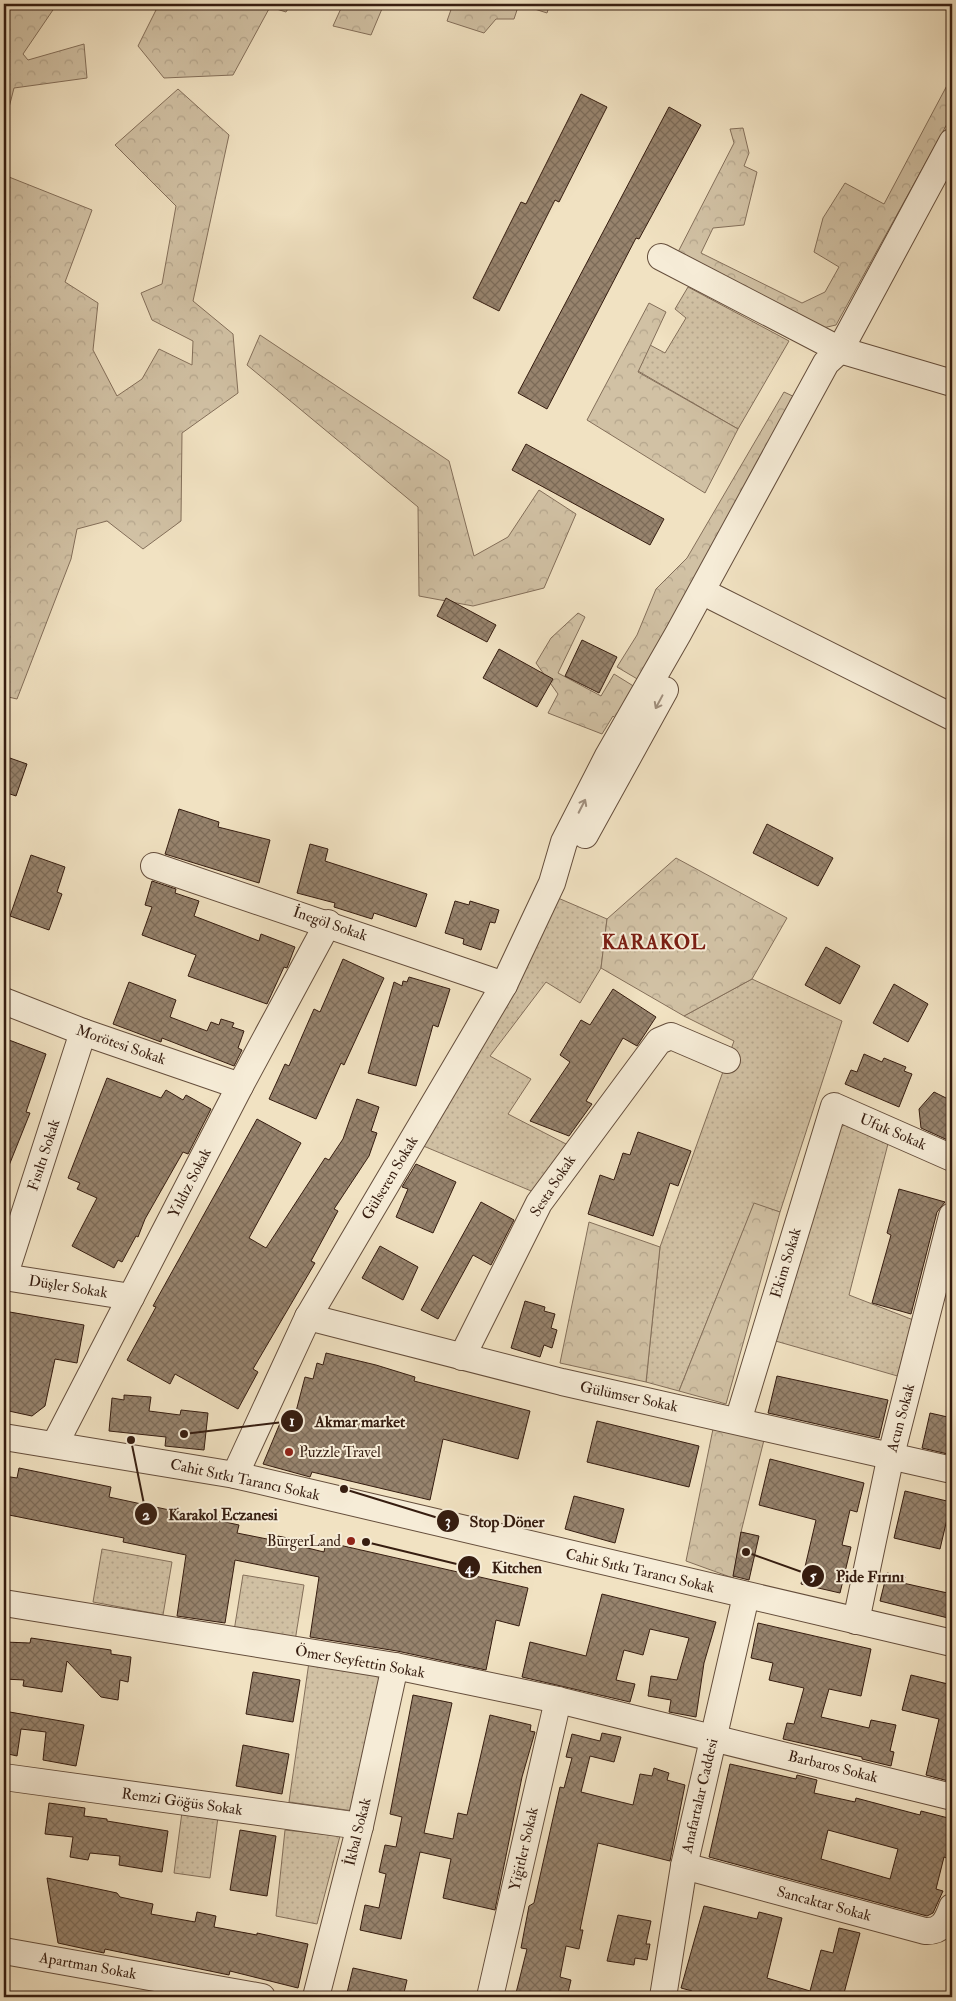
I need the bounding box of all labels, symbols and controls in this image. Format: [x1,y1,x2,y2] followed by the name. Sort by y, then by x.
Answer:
[654,695,664,710] one-way arrow
[578,798,588,813] one-way arrow
[290,901,370,946] street label: İnegöl Sokak
[602,930,706,955] district label: KARAKOL
[74,1021,168,1069] street label: Morötesi Sokak
[857,1109,929,1155] street label: Ufuk Sokak
[23,1117,65,1193] street label: Fısıltı Sokak
[358,1133,422,1223] street label: Gülseren Sokak
[164,1145,216,1221] street label: Yıldız Sokak
[526,1152,580,1220] street label: Sesta Sokak
[766,1225,806,1301] street label: Ekim Sokak
[27,1271,109,1303] street label: Düşler Sokak
[578,1377,680,1417] street label: Gülümser Sokak
[882,1382,919,1455] street label: Acun Sokak
[280,1406,415,1437] callout: Akmar market
[289,1412,295,1431] text: 1
[314,1412,406,1432] text: Akmar market
[299,1443,381,1462] place label: Puzzle Travel
[283,1446,295,1458] marker: Puzzle Travel
[168,1455,322,1505] street label: Cahit Sıtkı Tarancı Sokak
[133,1499,288,1530] callout: Karakol Eczanesi
[168,1505,279,1525] text: Karakol Eczanesi
[142,1506,150,1525] text: 2
[435,1506,555,1537] callout: Stop Döner
[445,1512,451,1531] text: 3
[470,1512,545,1533] text: Stop Döner
[267,1532,342,1551] place label: BurgerLand
[345,1535,357,1547] marker: BurgerLand
[564,1545,716,1597] street label: Cahit Sıtkı Tarancı Sokak
[456,1552,552,1583] callout: Kitchen
[492,1558,543,1578] text: Kitchen
[464,1559,474,1578] text: 4
[800,1561,914,1592] callout: Pide Fırını
[810,1567,817,1586] text: 5
[836,1567,905,1587] text: Pide Fırını
[294,1640,427,1683] street label: Ömer Seyfettin Sokak
[677,1737,722,1856] street label: Anafartalar Caddesi
[786,1747,880,1787] street label: Barbaros Sokak
[120,1784,244,1820] street label: Remzi Göğüs Sokak
[339,1796,376,1868] street label: İkbal Sokak
[505,1805,543,1893] street label: Yiğitler Sokak
[775,1882,873,1926] street label: Sancaktar Sokak
[37,1948,138,1985] street label: Apartman Sokak

